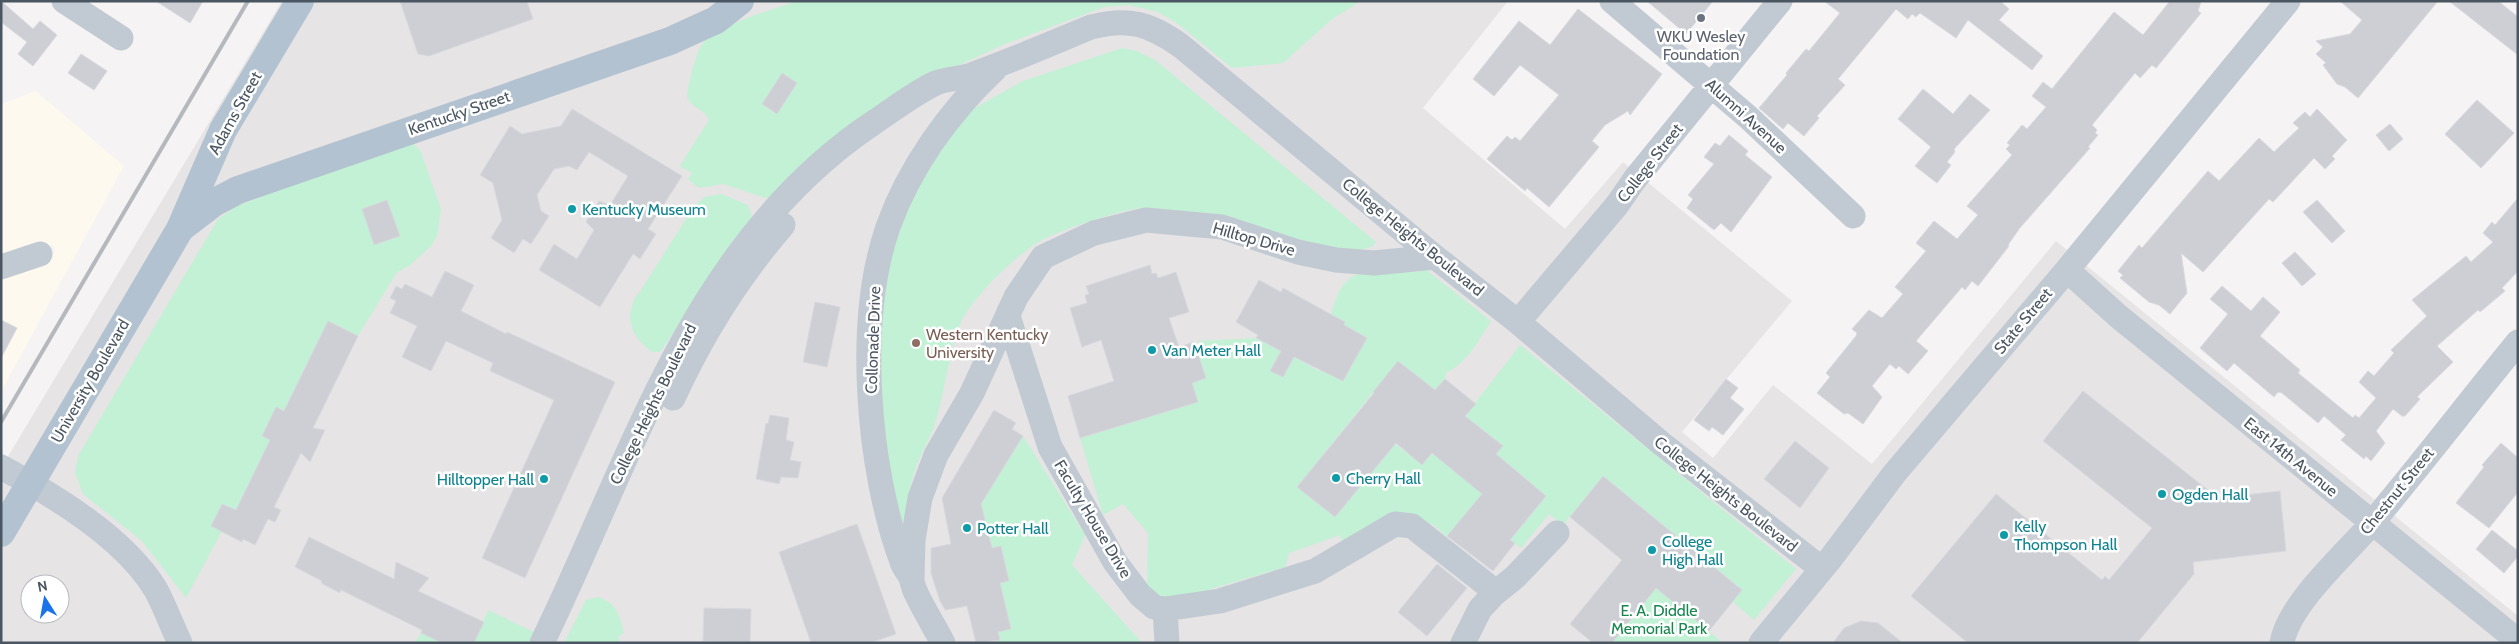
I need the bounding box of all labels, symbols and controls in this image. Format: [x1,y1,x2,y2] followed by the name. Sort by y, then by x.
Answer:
[1695,12,1707,24] marker: WKU Wesley Foundation
[1657,27,1745,64] place label: WKU Wesley Foundation
[204,68,266,158] street label: Adams Street
[1702,75,1790,157] street label: Alumni Avenue
[406,86,513,139] street label: Kentucky Street
[1613,119,1687,206] street label: College Street
[1338,174,1488,300] street label: College Heights Boulevard
[582,200,706,219] place label: Kentucky Museum
[566,203,578,215] marker: Kentucky Museum
[1211,218,1297,260] street label: Hilltop Drive
[1990,284,2056,358] street label: State Street
[862,286,884,394] street label: Collonade Drive
[47,316,133,446] street label: University Boulevard
[606,321,700,487] street label: College Heights Boulevard
[926,325,1048,362] place label: Western Kentucky University
[910,337,922,349] marker: Western Kentucky University
[1162,341,1261,360] place label: Van Meter Hall
[1146,344,1158,356] marker: Van Meter Hall
[2240,413,2342,501] street label: East 14th Avenue
[1651,432,1801,556] street label: College Heights Boulevard
[2356,443,2438,538] street label: Chestnut Street
[1050,457,1136,581] street label: Faculty House Drive
[1346,469,1421,488] place label: Cherry Hall
[437,470,534,489] place label: Hilltopper Hall
[1330,472,1342,484] marker: Cherry Hall
[538,473,550,485] marker: Hilltopper Hall
[2172,485,2248,504] place label: Ogden Hall
[2156,488,2168,500] marker: Ogden Hall
[2014,517,2117,554] place label: Kelly Thompson Hall
[977,519,1049,538] place label: Potter Hall
[961,522,973,534] marker: Potter Hall
[1998,529,2010,541] marker: Kelly Thompson Hall
[1662,532,1723,569] place label: College High Hall
[1646,544,1658,556] marker: College High Hall
[20,574,70,624] north arrow
[36,576,49,596] text: N
[1611,601,1708,638] park label: E. A. Diddle Memorial Park

